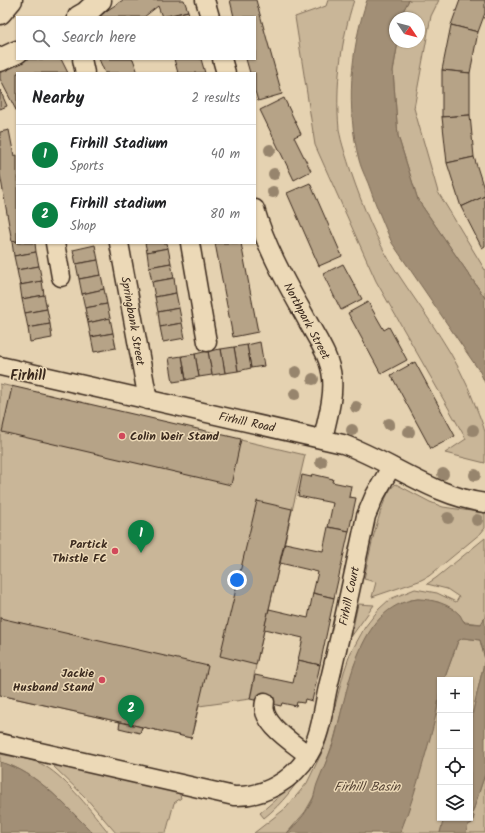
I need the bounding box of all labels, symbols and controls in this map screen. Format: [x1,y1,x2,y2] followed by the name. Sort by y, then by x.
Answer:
[389,12,425,48] north arrow
[16,16,256,60] search box
[62,26,136,50] text: Search here
[30,27,52,49] icon: search
[32,85,84,112] text: Nearby
[192,88,240,109] text: 2 results
[70,132,168,156] text: Firhill Stadium
[43,144,47,165] text: 1
[211,144,240,165] text: 40 m
[70,156,104,177] text: Sports
[70,192,167,216] text: Firhill stadium
[41,204,49,225] text: 2
[210,204,240,225] text: 80 m
[70,216,96,237] text: Shop
[115,275,150,368] street label: Springbank Street
[278,279,335,363] street label: Northpark Street
[10,365,46,387] district label: Firhill
[217,407,278,438] street label: Firhill Road
[130,427,220,446] place label: Colin Weir Stand
[117,431,127,441] marker: Colin Weir Stand
[128,520,154,553] pin: 1
[52,535,108,568] place label: Partick Thistle FC
[110,546,120,556] marker: Partick Thistle FC
[334,564,365,627] street label: Firhill Court
[227,570,247,590] your location
[13,664,95,697] place label: Jackie Husband Stand
[97,675,107,685] marker: Jackie Husband Stand
[437,677,473,821] map controls
[437,677,473,713] button: +
[118,695,144,728] pin: 2
[437,713,473,749] button: −
[437,749,473,785] button: locate
[334,777,401,798] water label: Firhill Basin
[437,785,473,821] button: layers

